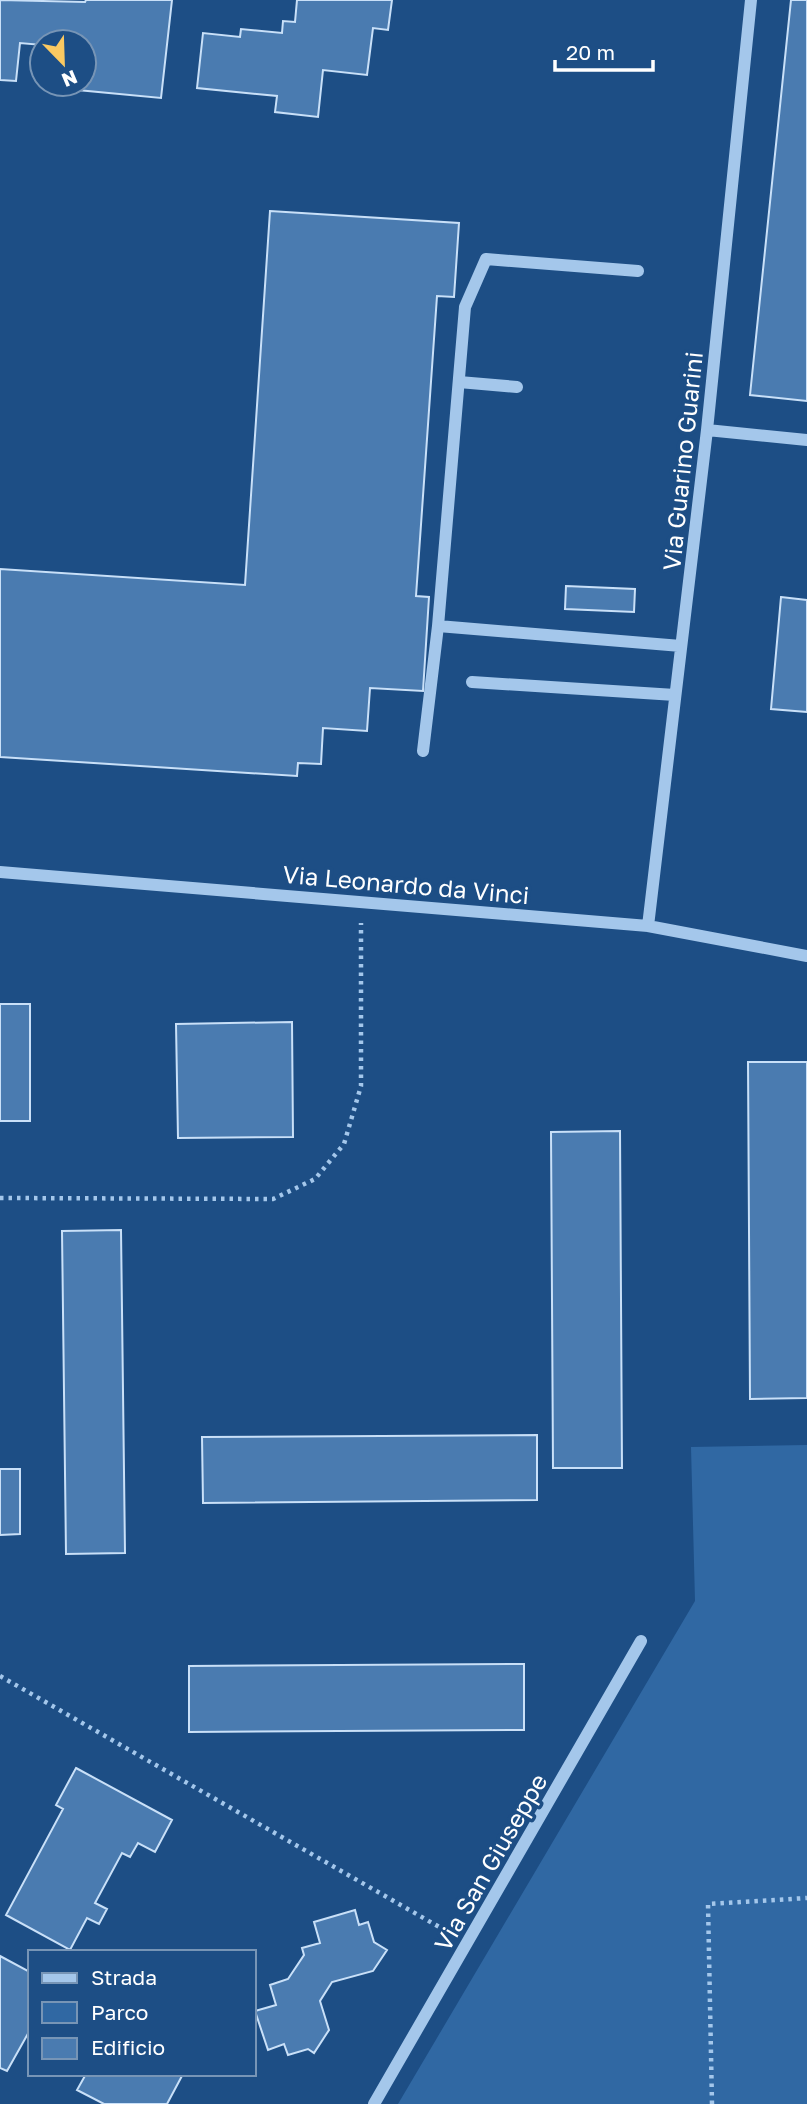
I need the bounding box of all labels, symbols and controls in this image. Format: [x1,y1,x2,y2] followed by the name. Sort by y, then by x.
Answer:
[28,28,98,98] north arrow
[555,28,653,72] scale bar
[566,39,615,65] text: 20 m
[59,66,81,93] text: N
[656,350,708,572] street label: Via Guarino Guarini
[281,859,531,909] street label: Via Leonardo da Vinci
[428,1768,552,1956] street label: Via San Giuseppe
[28,1950,256,2076] legend
[91,1964,157,1990] text: Strada
[91,1999,148,2025] text: Parco
[91,2034,165,2060] text: Edificio

